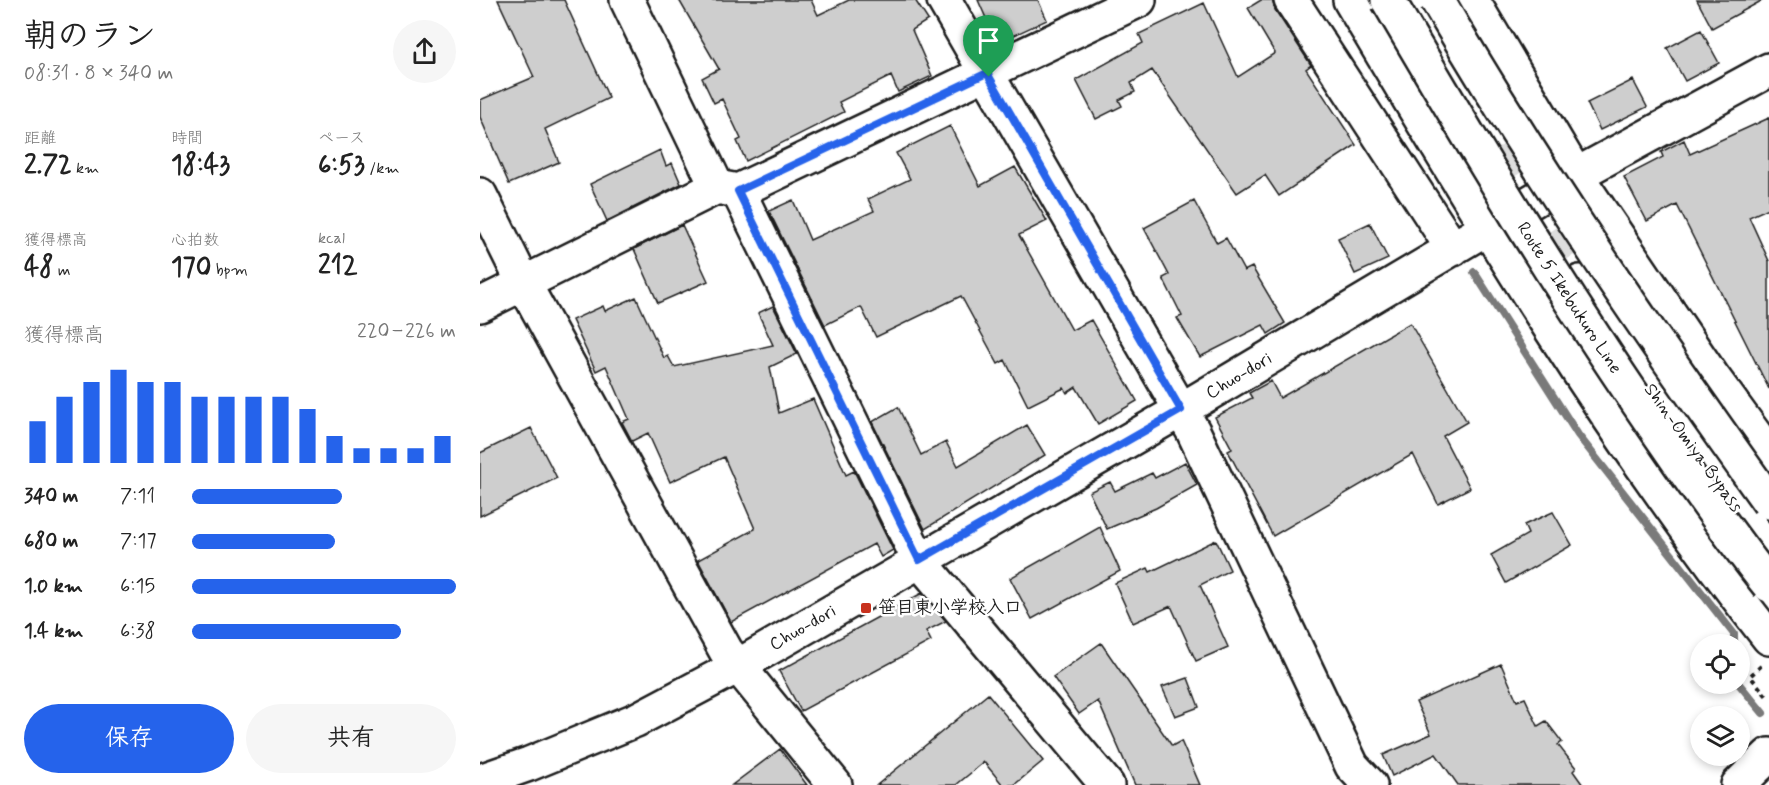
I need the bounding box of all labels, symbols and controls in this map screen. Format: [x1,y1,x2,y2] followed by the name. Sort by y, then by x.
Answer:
[24,15,156,59] text: 朝のラン
[963,15,1014,77] pin
[393,20,456,83] button: share
[972,24,1005,57] icon: arrive
[24,60,173,87] text: 08:31 · 8 × 340 m
[24,128,56,149] text: 距離
[171,128,203,149] text: 時間
[318,128,365,149] text: ペース
[24,149,72,183] text: 2.72
[171,149,230,183] text: 18:43
[318,149,365,183] text: 6:53
[72,158,99,179] text: km
[365,158,400,179] text: /km
[1511,217,1627,379] street label: Route 5 Ikebukuro Line
[318,228,345,249] text: kcal
[24,230,88,251] text: 獲得標高
[171,230,219,251] text: 心拍数
[318,249,357,283] text: 212
[24,251,53,285] text: 48
[171,251,211,285] text: 170
[53,260,70,281] text: m
[211,260,248,281] text: bpm
[357,318,456,345] text: 220–226 m
[24,322,104,349] text: 獲得標高
[1201,347,1277,405] street label: Chuo-dori
[1638,379,1748,517] street label: Shin-Omiya Bypass
[24,483,79,510] text: 340 m
[120,483,155,510] text: 7:11
[24,528,79,555] text: 680 m
[120,528,156,555] text: 7:17
[24,573,83,600] text: 1.0 km
[120,573,155,600] text: 6:15
[878,596,1022,620] place label: 笹目東小学校入口
[765,599,841,657] street label: Chuo-dori
[859,601,873,615] marker: 笹目東小学校入口
[24,618,83,645] text: 1.4 km
[120,618,156,645] text: 6:38
[1690,634,1750,766] map controls
[1690,634,1750,694] button: locate
[24,704,234,773] button: 保存
[246,704,456,773] button: 共有
[1690,706,1750,766] button: layers

